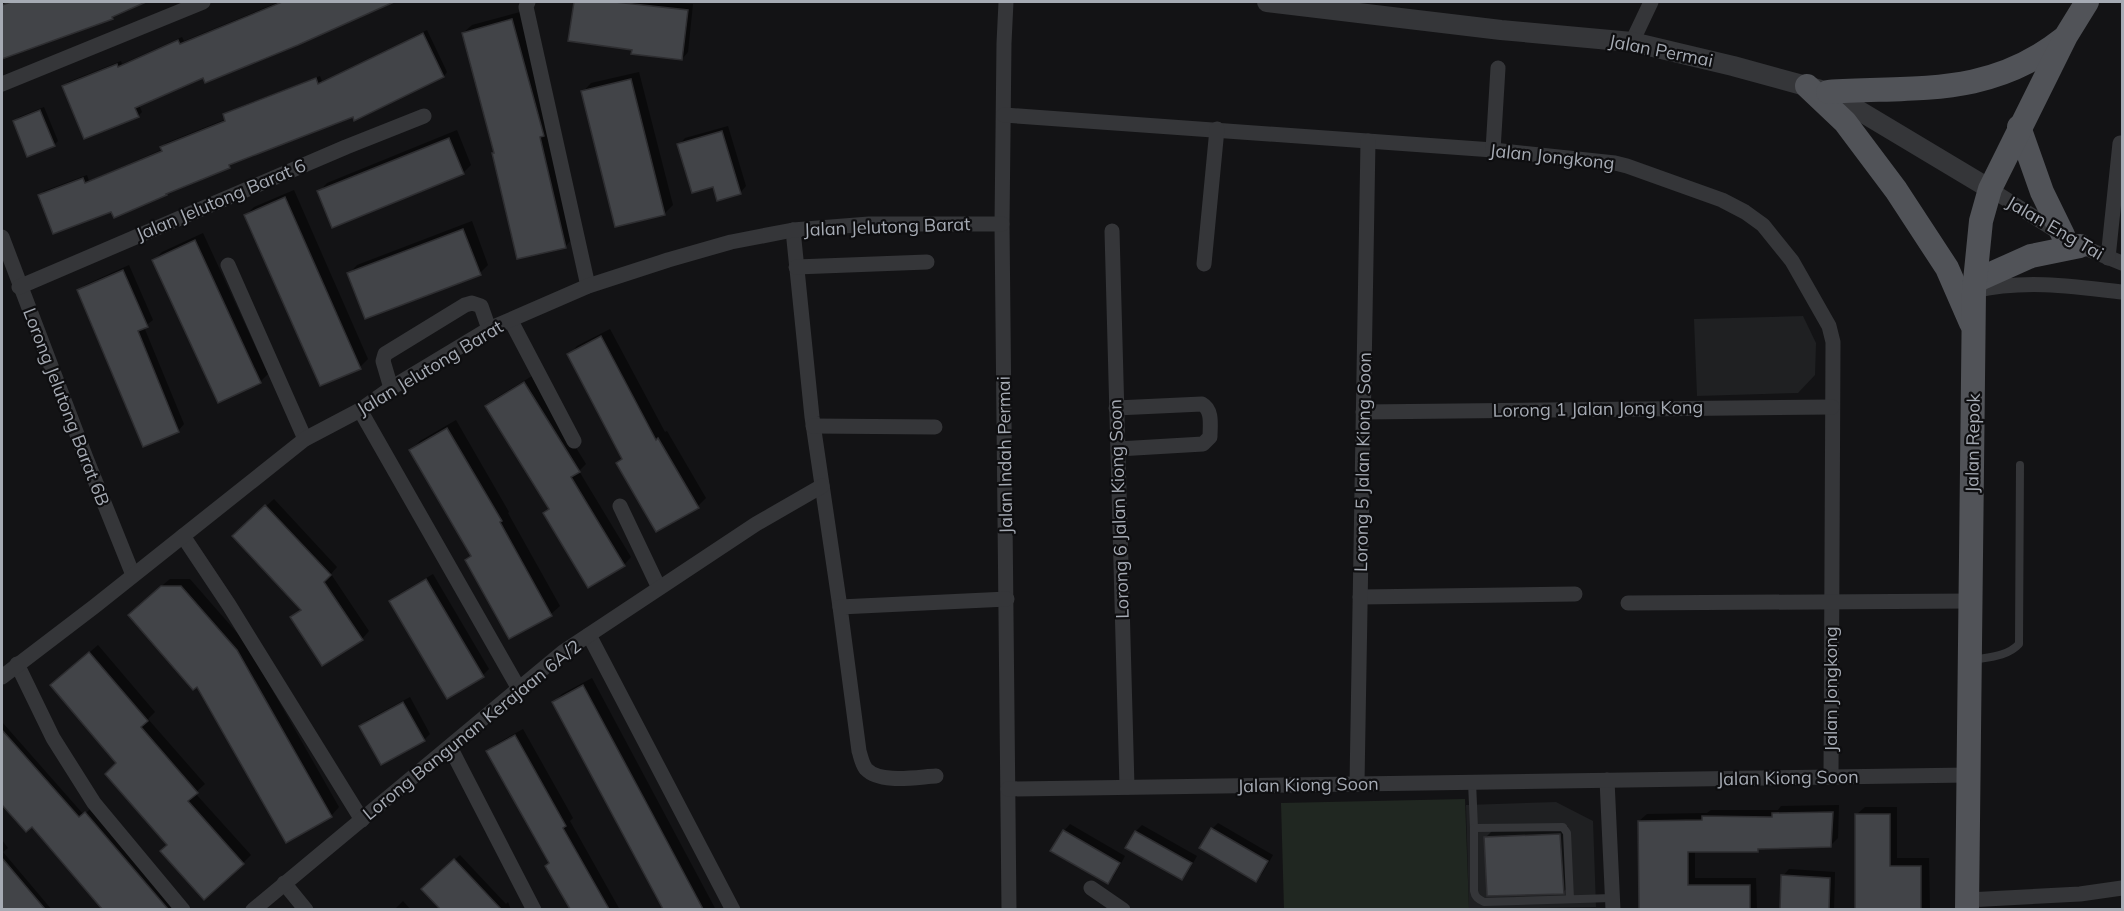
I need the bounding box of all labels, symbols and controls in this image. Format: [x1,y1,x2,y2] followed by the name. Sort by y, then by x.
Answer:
[1607,29,1715,72] street label: Jalan Permai
[1488,139,1616,174] street label: Jalan Jongkong
[132,153,309,246] street label: Jalan Jelutong Barat 6
[2003,191,2108,265] street label: Jalan Eng Tai
[803,212,971,241] street label: Jalan Jelutong Barat
[18,305,115,509] street label: Lorong Jelutong Barat 6B
[352,315,507,420] street label: Jalan Jelutong Barat
[1349,352,1376,572] street label: Lorong 5 Jalan Kiong Soon
[992,376,1017,534] street label: Jalan Indah Permai
[1960,392,1985,493] street label: Jalan Repok
[1493,395,1703,422] street label: Lorong 1 Jalan Jong Kong
[1103,399,1134,619] street label: Lorong 6 Jalan Kiong Soon
[1819,626,1842,752] street label: Jalan Jongkong
[358,634,585,825] street label: Lorong Bangunan Kerajaan 6A/2
[1717,765,1859,790] street label: Jalan Kiong Soon
[1237,772,1379,797] street label: Jalan Kiong Soon

